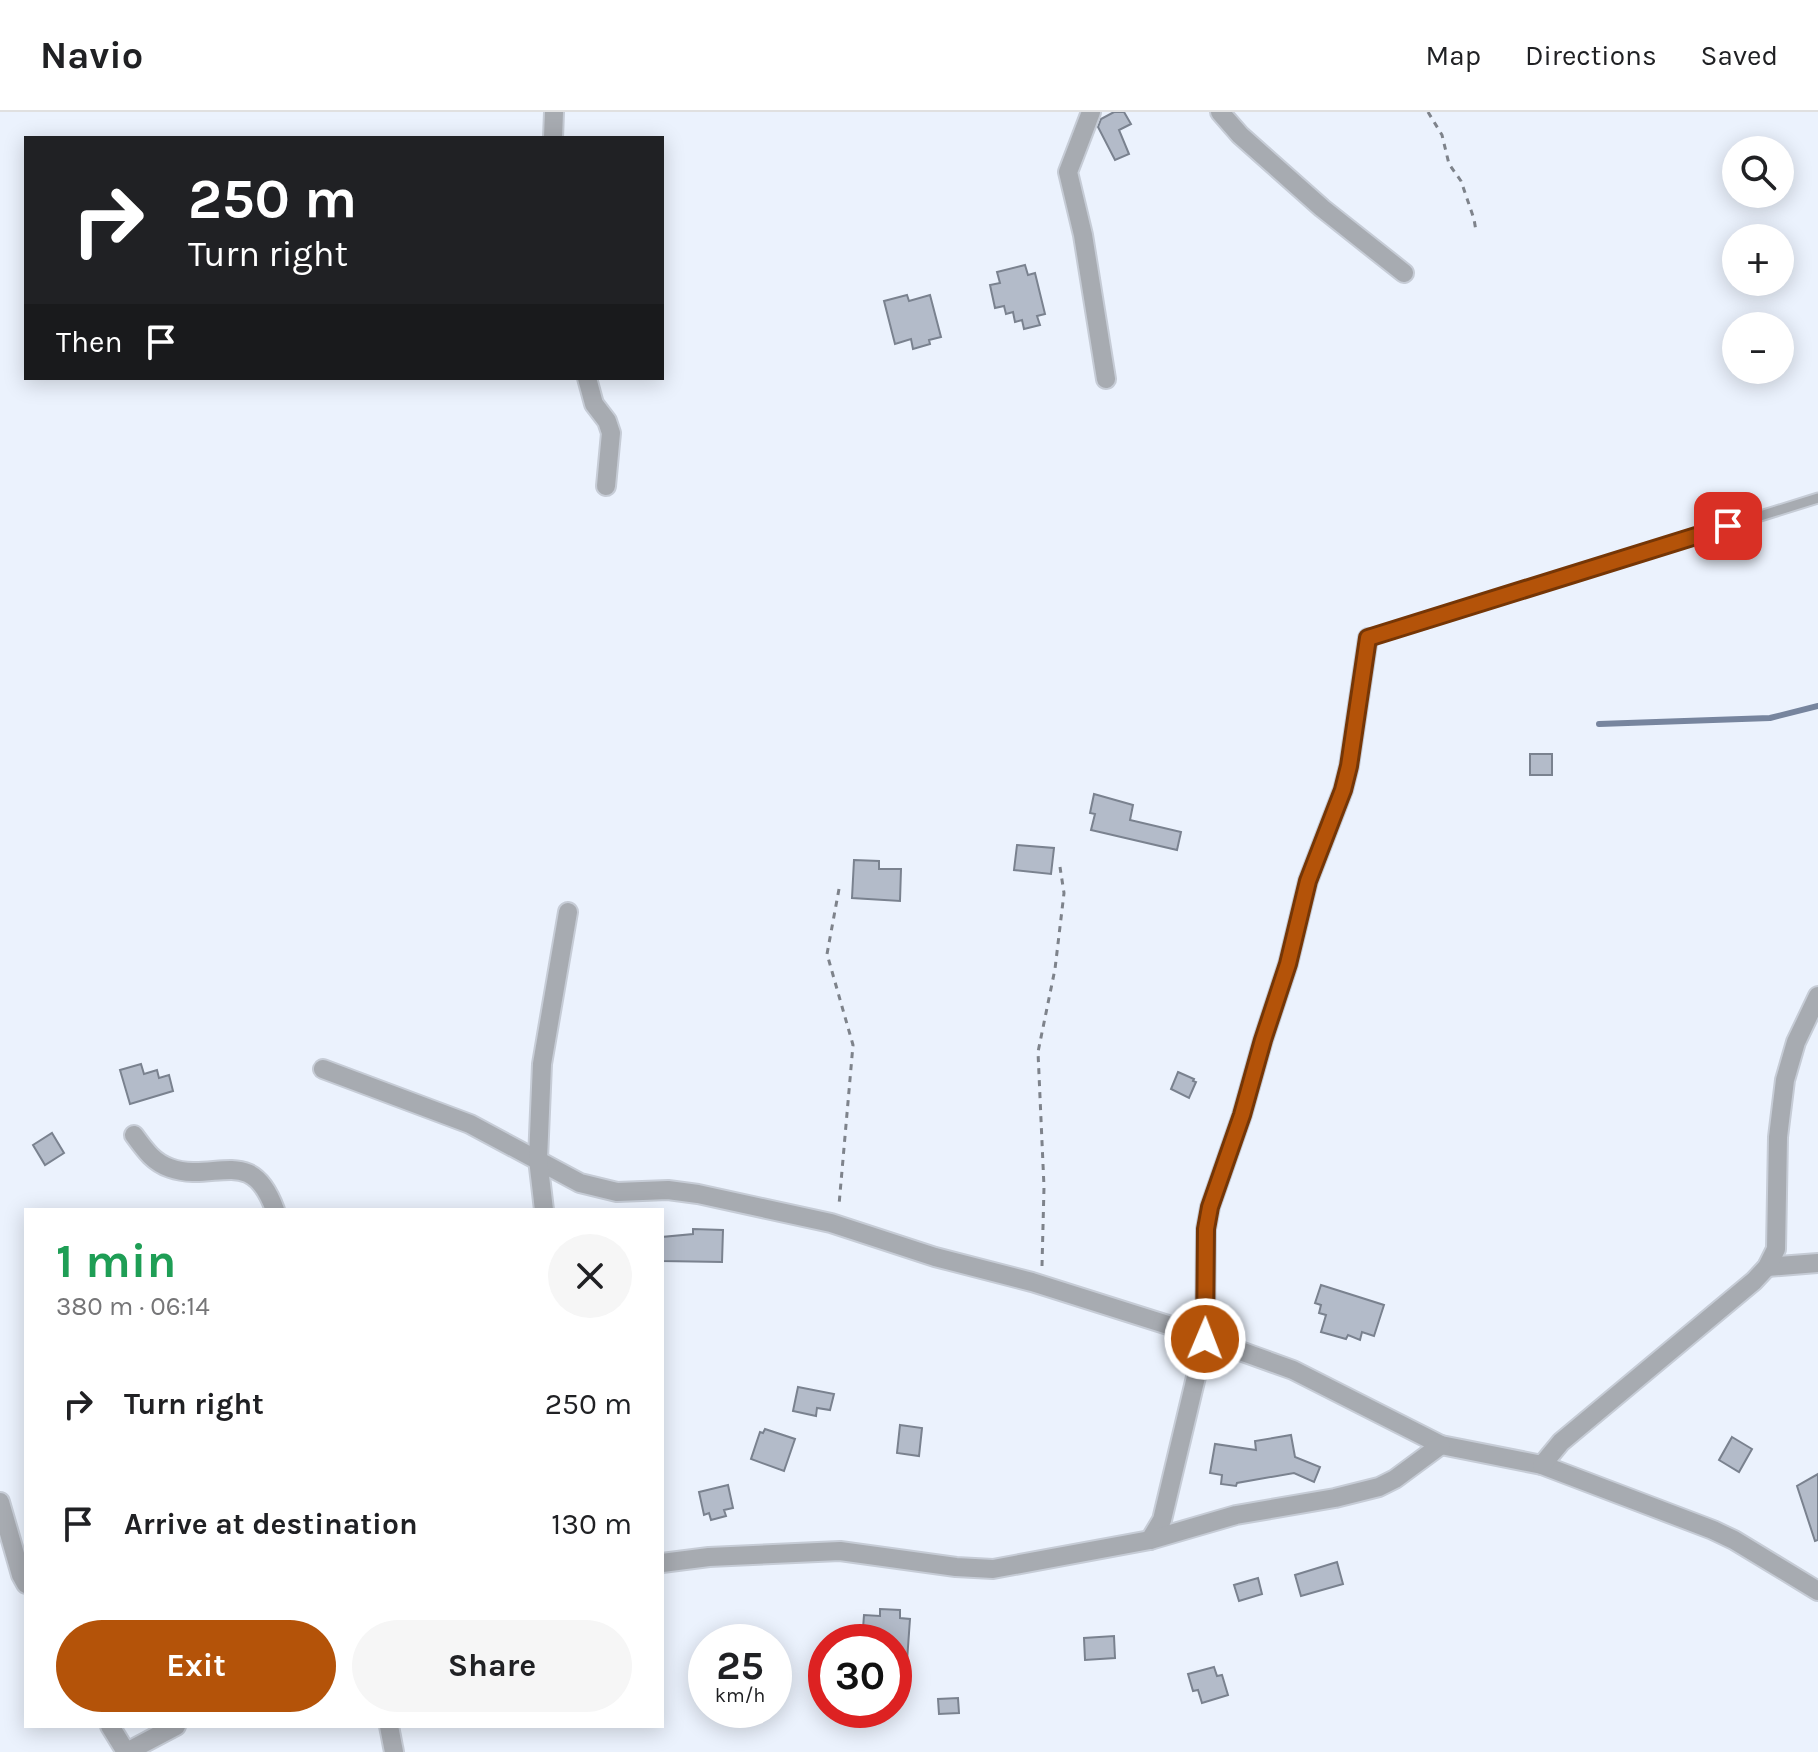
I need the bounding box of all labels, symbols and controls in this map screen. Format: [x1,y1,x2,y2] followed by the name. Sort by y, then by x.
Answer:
[40,33,143,78] text: Navio
[1426,39,1481,72] text: Map
[1525,39,1657,72] text: Directions
[1701,39,1778,72] text: Saved
[1722,136,1794,384] map controls
[1722,136,1794,208] button: search
[188,166,357,231] text: 250 m
[56,168,160,272] icon: right
[1722,224,1794,296] button: +
[188,233,348,275] text: Turn right
[1722,312,1794,384] button: −
[139,320,183,364] icon: arrive
[56,324,123,360] text: Then
[1694,492,1762,560] pin
[1706,504,1750,548] icon: arrive
[56,1233,176,1289] text: 1 min
[548,1234,632,1318] button: close
[56,1291,210,1322] text: 380 m · 06:14
[1163,1297,1247,1381] position arrow
[56,1382,100,1426] icon: right
[124,1386,264,1422] text: Turn right
[545,1386,632,1422] text: 250 m
[56,1502,100,1546] icon: arrive
[124,1506,418,1542] text: Arrive at destination
[551,1506,632,1542] text: 130 m
[56,1620,336,1712] button: Exit
[352,1620,632,1712] button: Share
[808,1624,912,1728] speed limit sign: 30
[716,1642,764,1689] text: 25
[715,1684,765,1707] text: km/h

